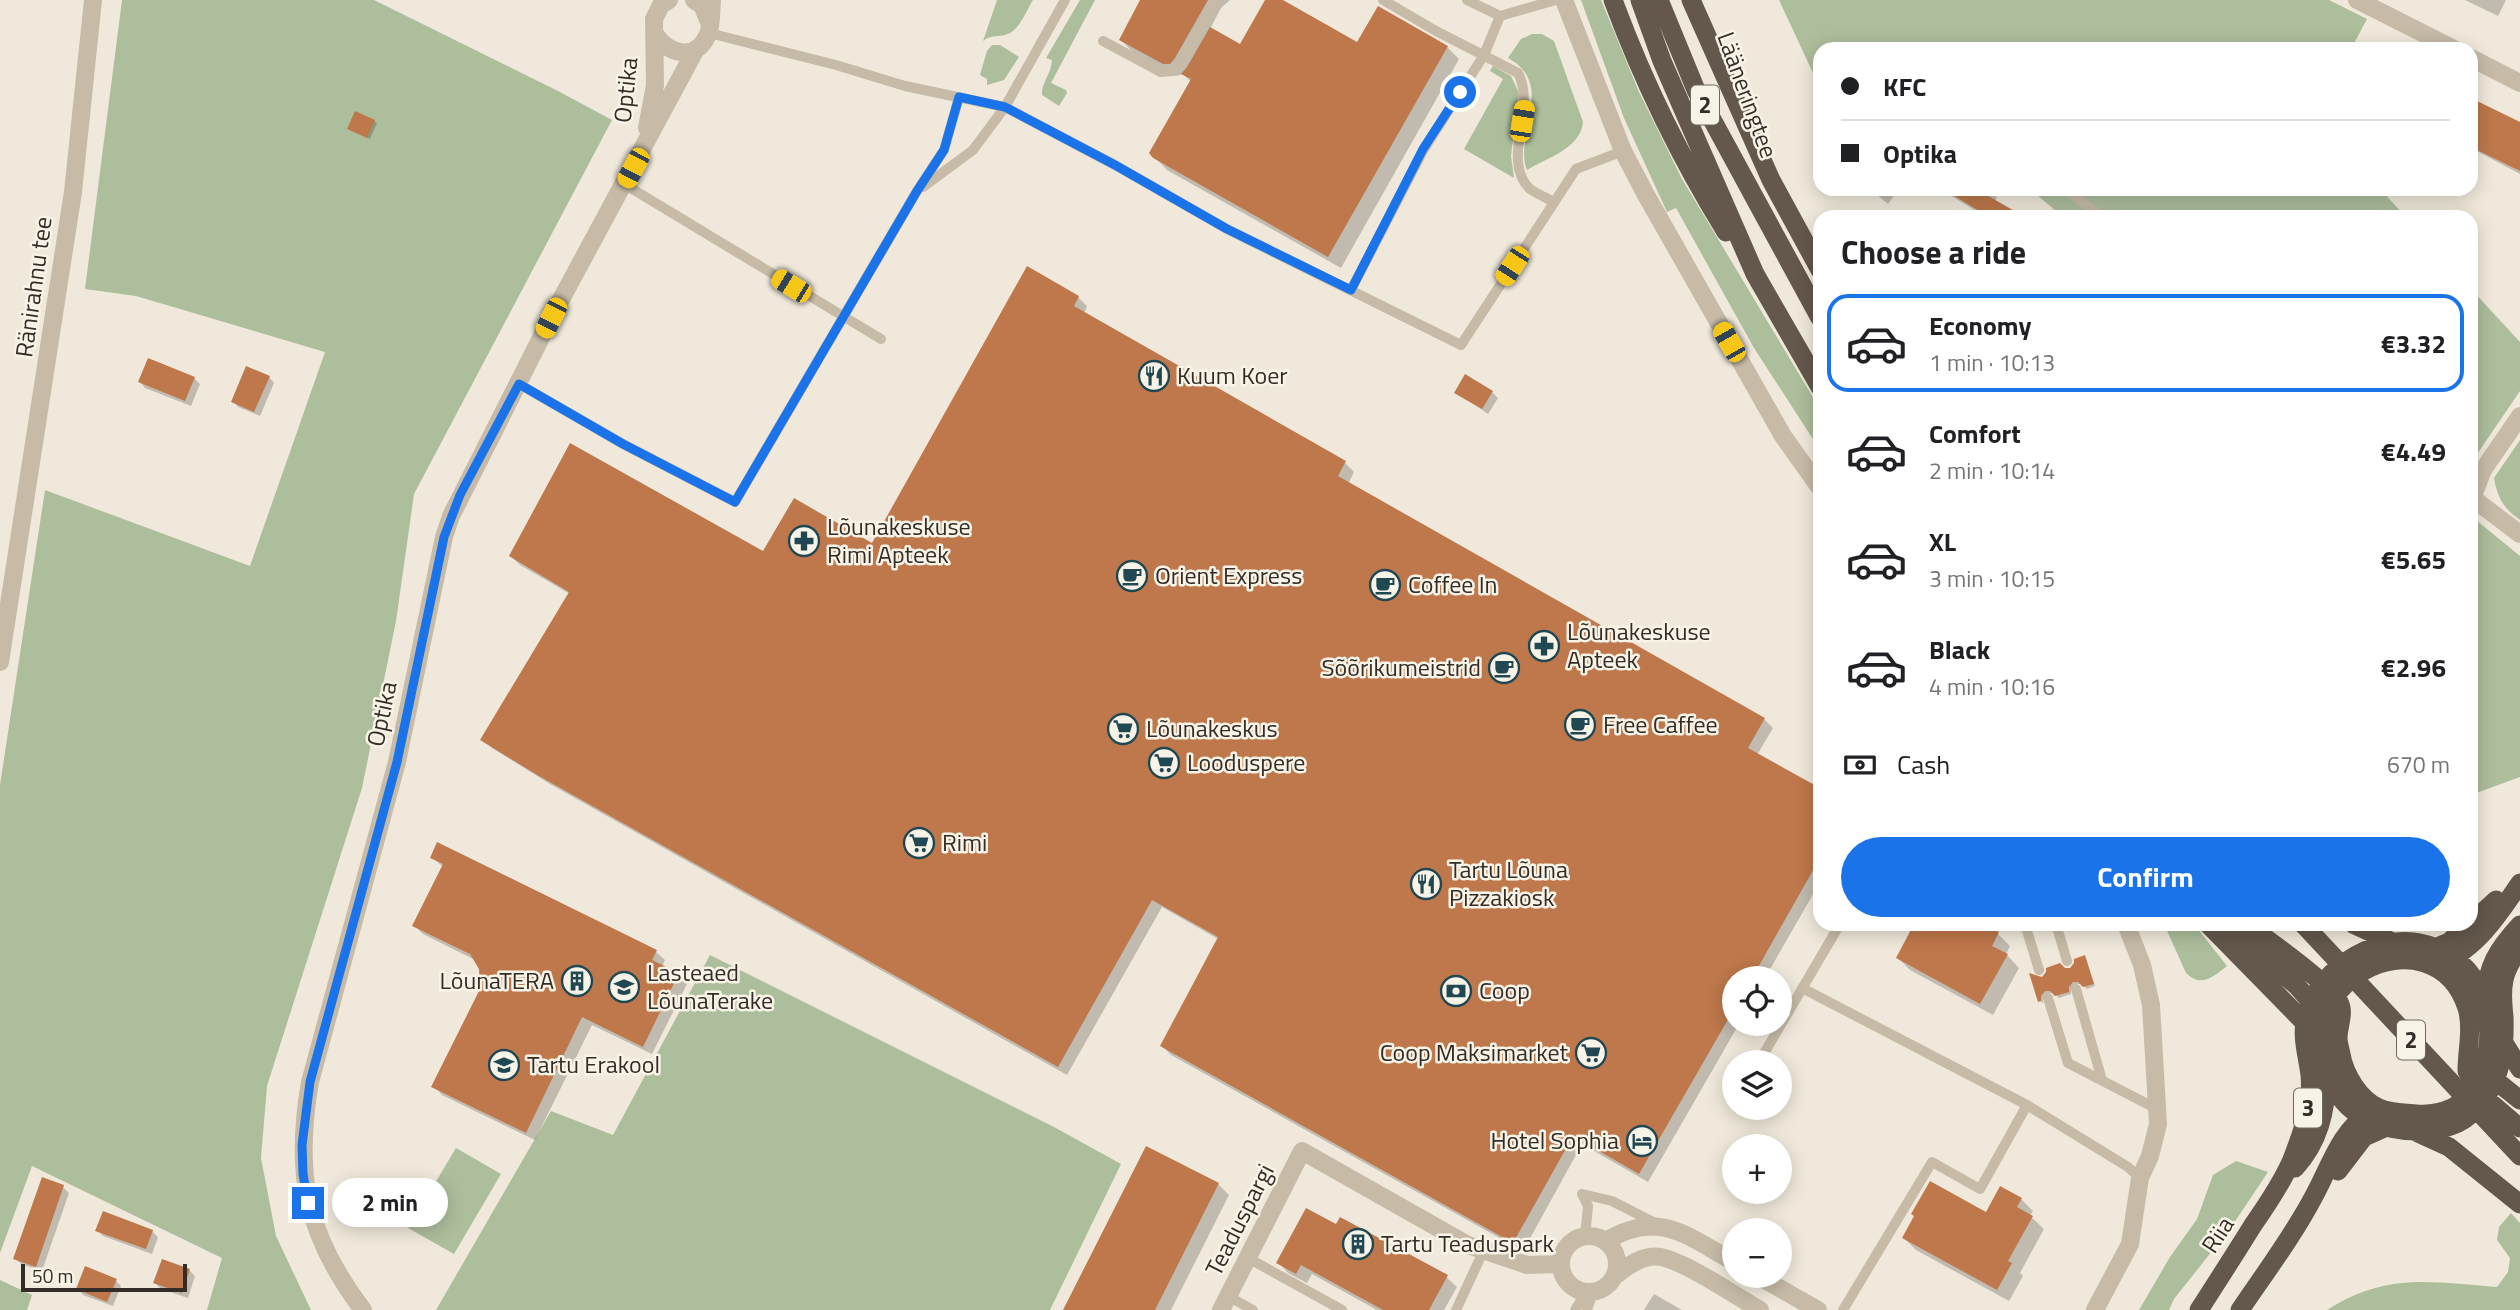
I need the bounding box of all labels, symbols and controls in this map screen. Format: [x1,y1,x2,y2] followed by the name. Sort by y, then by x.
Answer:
[1708,26,1787,163] street label: Lääneringtee
[604,55,646,124] street label: Optika
[1883,67,1926,106] text: KFC
[1444,76,1476,108] route start
[1691,86,1719,124] road number: 2
[1509,99,1536,143] car
[1883,134,1957,173] text: Optika
[614,145,653,191] car
[5,214,61,360] street label: Ränirahnu tee
[1841,228,2026,276] text: Choose a ride
[1492,243,1533,289] car
[768,266,815,306] car
[533,295,570,341] car
[1929,306,2031,345] text: Economy
[1845,312,1908,375] icon: car
[1710,319,1749,365] car
[2381,324,2446,363] text: €3.32
[1929,345,2055,380] text: 1 min · 10:13
[1177,357,1288,393] place label: Kuum Koer
[1137,359,1171,393] restaurant icon: Kuum Koer
[1929,414,2021,453] text: Comfort
[1845,420,1908,483] icon: car
[2381,432,2446,471] text: €4.49
[1929,453,2055,488] text: 2 min · 10:14
[827,508,971,572] place label: Lõunakeskuse Rimi Apteek
[1929,522,1956,561] text: XL
[787,524,821,558] pharmacy icon: Lõunakeskuse Rimi Apteek
[1845,528,1908,591] icon: car
[2381,540,2446,579] text: €5.65
[1155,557,1302,593] place label: Orient Express
[1115,559,1149,593] cafe icon: Orient Express
[1929,561,2055,596] text: 3 min · 10:15
[1408,566,1497,602] place label: Coffee In
[1368,568,1402,602] cafe icon: Coffee In
[1567,613,1711,677] place label: Lõunakeskuse Apteek
[1527,629,1561,663] pharmacy icon: Lõunakeskuse Apteek
[1929,630,1990,669] text: Black
[1845,636,1908,699] icon: car
[2381,648,2446,687] text: €2.96
[1322,649,1481,685] place label: Sõõrikumeistrid
[1487,651,1521,685] cafe icon: Sõõrikumeistrid
[1929,669,2055,704] text: 4 min · 10:16
[357,678,405,750] street label: Optika
[1603,706,1718,742] place label: Free Caffee
[1563,708,1597,742] cafe icon: Free Caffee
[1146,710,1278,746] place label: Lõunakeskus
[1106,712,1140,746] supermarket icon: Lõunakeskus
[1187,744,1305,780] place label: Looduspere
[1897,745,1950,784] text: Cash
[1147,746,1181,780] supermarket icon: Looduspere
[1841,746,1879,784] icon: cash
[2387,747,2450,782] text: 670 m
[942,824,987,860] place label: Rimi
[902,826,936,860] supermarket icon: Rimi
[1841,837,2450,917] button: Confirm
[1449,851,1568,915] place label: Tartu Lõuna Pizzakiosk
[1409,867,1443,901] restaurant icon: Tartu Lõuna Pizzakiosk
[647,954,773,1018] place label: Lasteaed LõunaTerake
[439,962,554,998] place label: LõunaTERA
[560,964,594,998] building icon: LõunaTERA
[1722,966,1792,1288] map controls
[1722,966,1792,1036] button: locate
[607,970,641,1004] school or university icon: Lasteaed LõunaTerake
[1479,972,1530,1008] place label: Coop
[1439,974,1473,1008] bank icon: Coop
[2397,1021,2425,1060] road number: 2
[1380,1034,1569,1070] place label: Coop Maksimarket
[1574,1036,1608,1070] supermarket icon: Coop Maksimarket
[527,1046,660,1082] place label: Tartu Erakool
[487,1048,521,1082] school or university icon: Tartu Erakool
[1722,1050,1792,1120] button: layers
[2294,1088,2322,1128] road number: 3
[1490,1122,1619,1158] place label: Hotel Sophia
[1625,1124,1659,1158] hotel icon: Hotel Sophia
[1722,1134,1792,1204] button: +
[1195,1157,1283,1282] street label: Teaduspargi
[332,1178,448,1228] callout: 2 min
[362,1185,418,1220] text: 2 min
[292,1187,324,1219] route end
[2192,1209,2242,1260] street label: Riia
[1722,1218,1792,1288] button: −
[1381,1225,1554,1261] place label: Tartu Teaduspark
[1341,1227,1375,1261] building icon: Tartu Teaduspark
[21,1261,187,1293] scale bar
[32,1261,73,1290] text: 50 m

